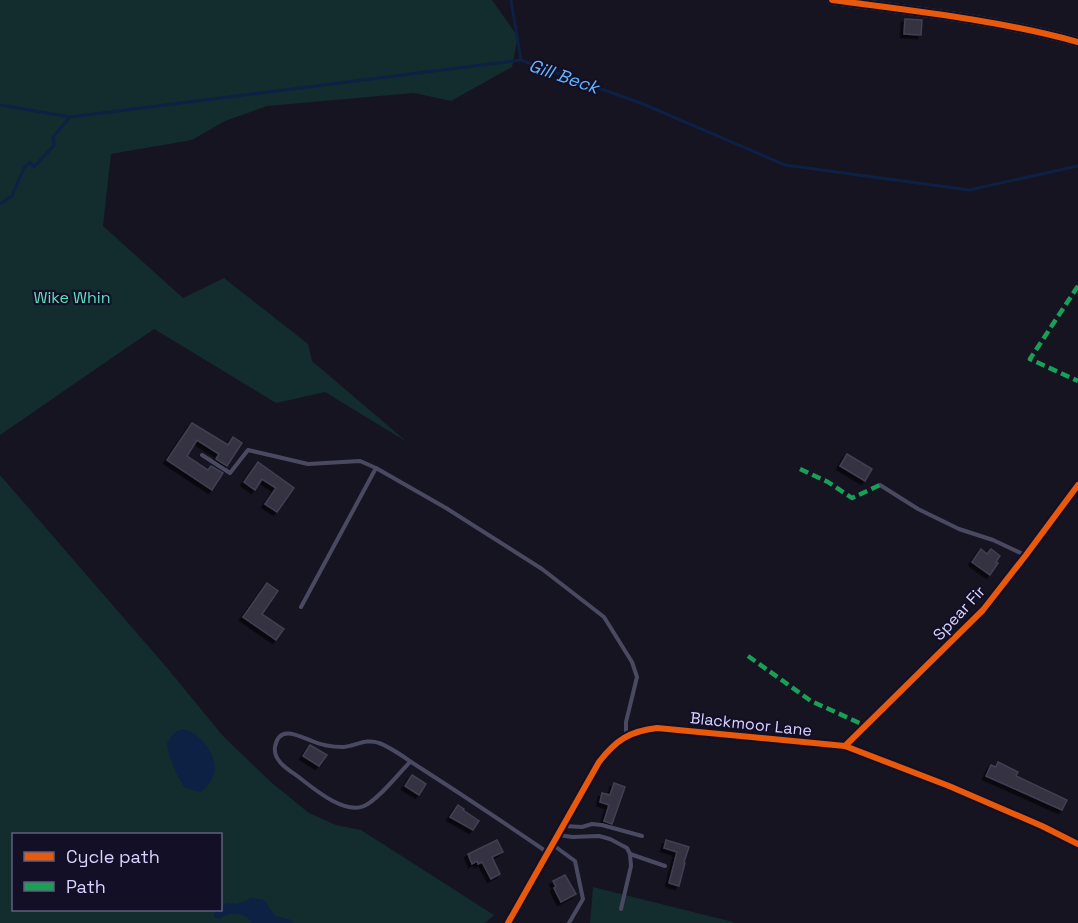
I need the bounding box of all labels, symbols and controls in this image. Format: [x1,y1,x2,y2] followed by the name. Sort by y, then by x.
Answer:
[526,53,604,99] water label: Gill Beck
[33,287,111,308] park label: Wike Whin
[928,581,990,645] street label: Spear Fir
[689,707,813,741] street label: Blackmoor Lane
[12,833,222,911] legend
[66,845,160,868] text: Cycle path
[66,875,106,898] text: Path

